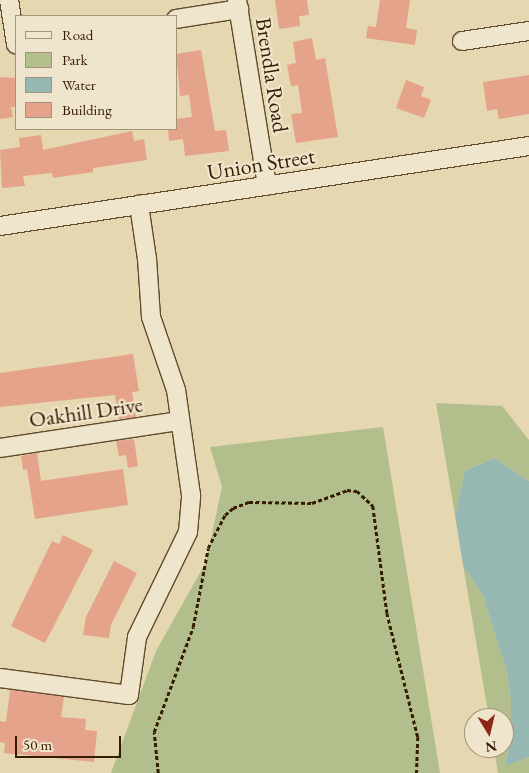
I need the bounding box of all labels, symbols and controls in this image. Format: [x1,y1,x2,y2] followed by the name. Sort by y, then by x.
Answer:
[15,15,178,130] legend
[250,16,294,134] street label: Brendla Road
[62,25,93,44] text: Road
[62,50,88,69] text: Park
[62,75,96,94] text: Water
[62,100,112,119] text: Building
[205,142,317,186] street label: Union Street
[27,391,145,433] street label: Oakhill Drive
[464,708,514,758] north arrow
[18,726,124,758] scale bar
[23,735,52,754] text: 50 m
[484,737,498,757] text: N

